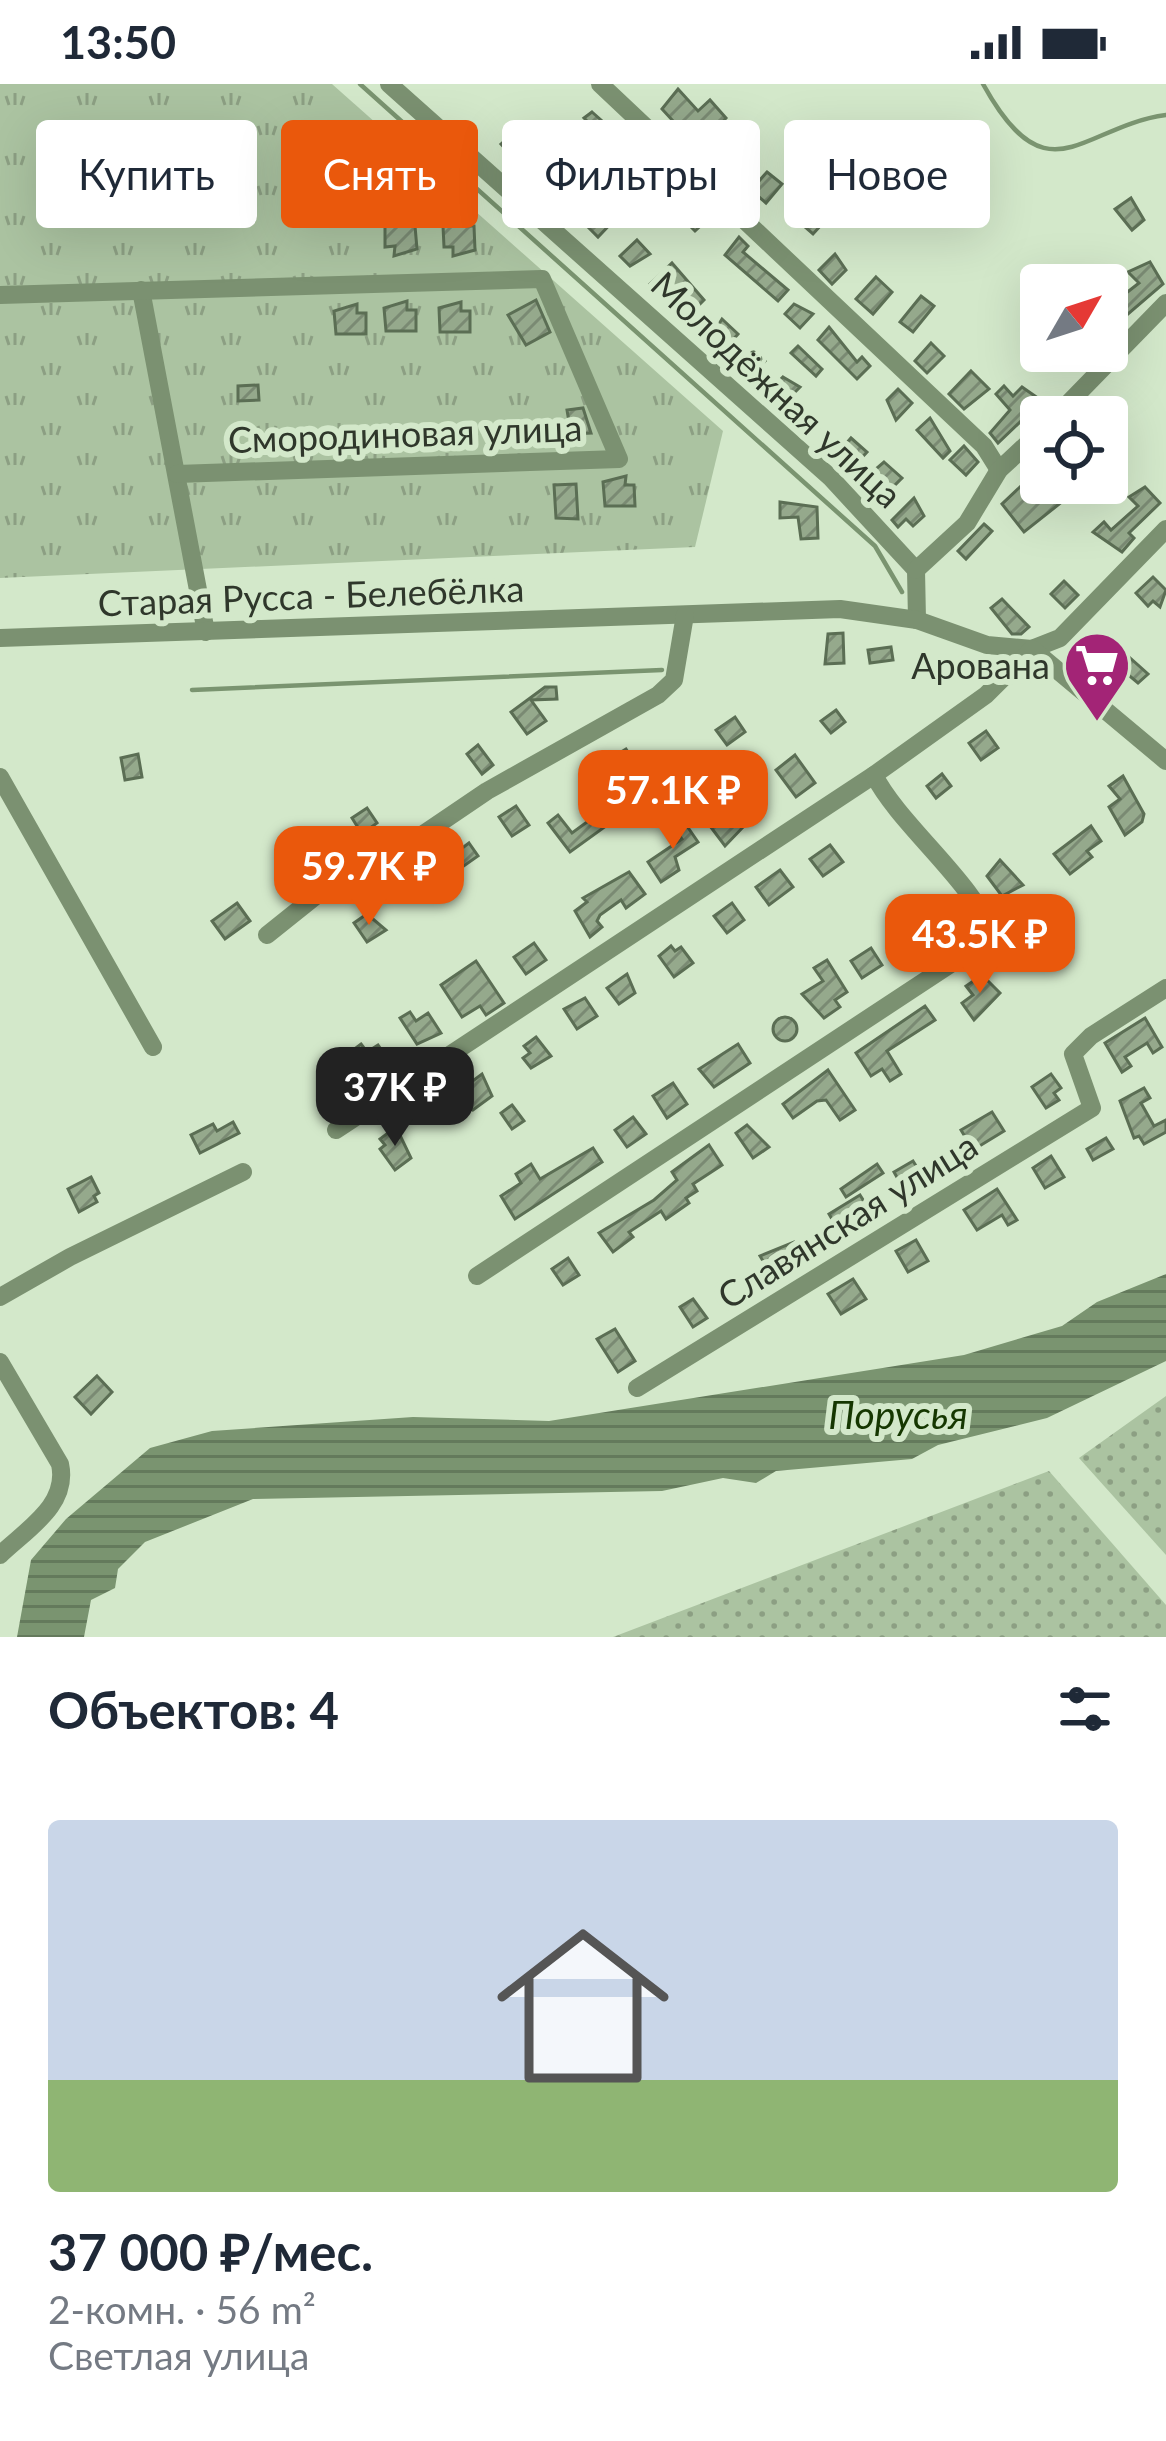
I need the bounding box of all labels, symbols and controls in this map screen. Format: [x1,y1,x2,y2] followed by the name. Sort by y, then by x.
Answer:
[60,15,176,69] text: 13:50
[36,120,257,228] chip: Купить
[281,120,478,228] chip: Снять
[502,120,760,228] chip: Фильтры
[784,120,990,228] chip: Новое
[643,262,911,516] street label: Молодёжная улица
[1020,264,1128,372] north arrow
[1020,264,1128,504] map controls
[1020,396,1128,504] button: locate
[227,405,583,461] street label: Смородиновая улица
[97,566,525,624] street label: Старая Русса - Белебёлка
[1062,630,1132,724] supermarket icon: Арована
[911,643,1050,687] place label: Арована
[562,750,784,852] pin: 57.1K ₽
[605,766,741,812] text: 57.1K ₽
[258,826,480,928] pin: 59.7K ₽
[301,842,437,888] text: 59.7K ₽
[869,894,1091,996] pin: 43.5K ₽
[912,910,1048,956] text: 43.5K ₽
[311,1047,479,1149] pin: 37K ₽
[343,1063,447,1109] text: 37K ₽
[709,1122,985,1318] street label: Славянская улица
[828,1391,968,1437] water label: Порусья
[1052,1676,1118,1742] icon: filters
[48,1679,339,1740] text: Объектов: 4
[475,1898,691,2114] icon: home
[48,2221,373,2282] text: 37 000 ₽/мес.
[48,2286,316,2332] text: 2-комн. · 56 m²
[48,2332,309,2378] text: Светлая улица

